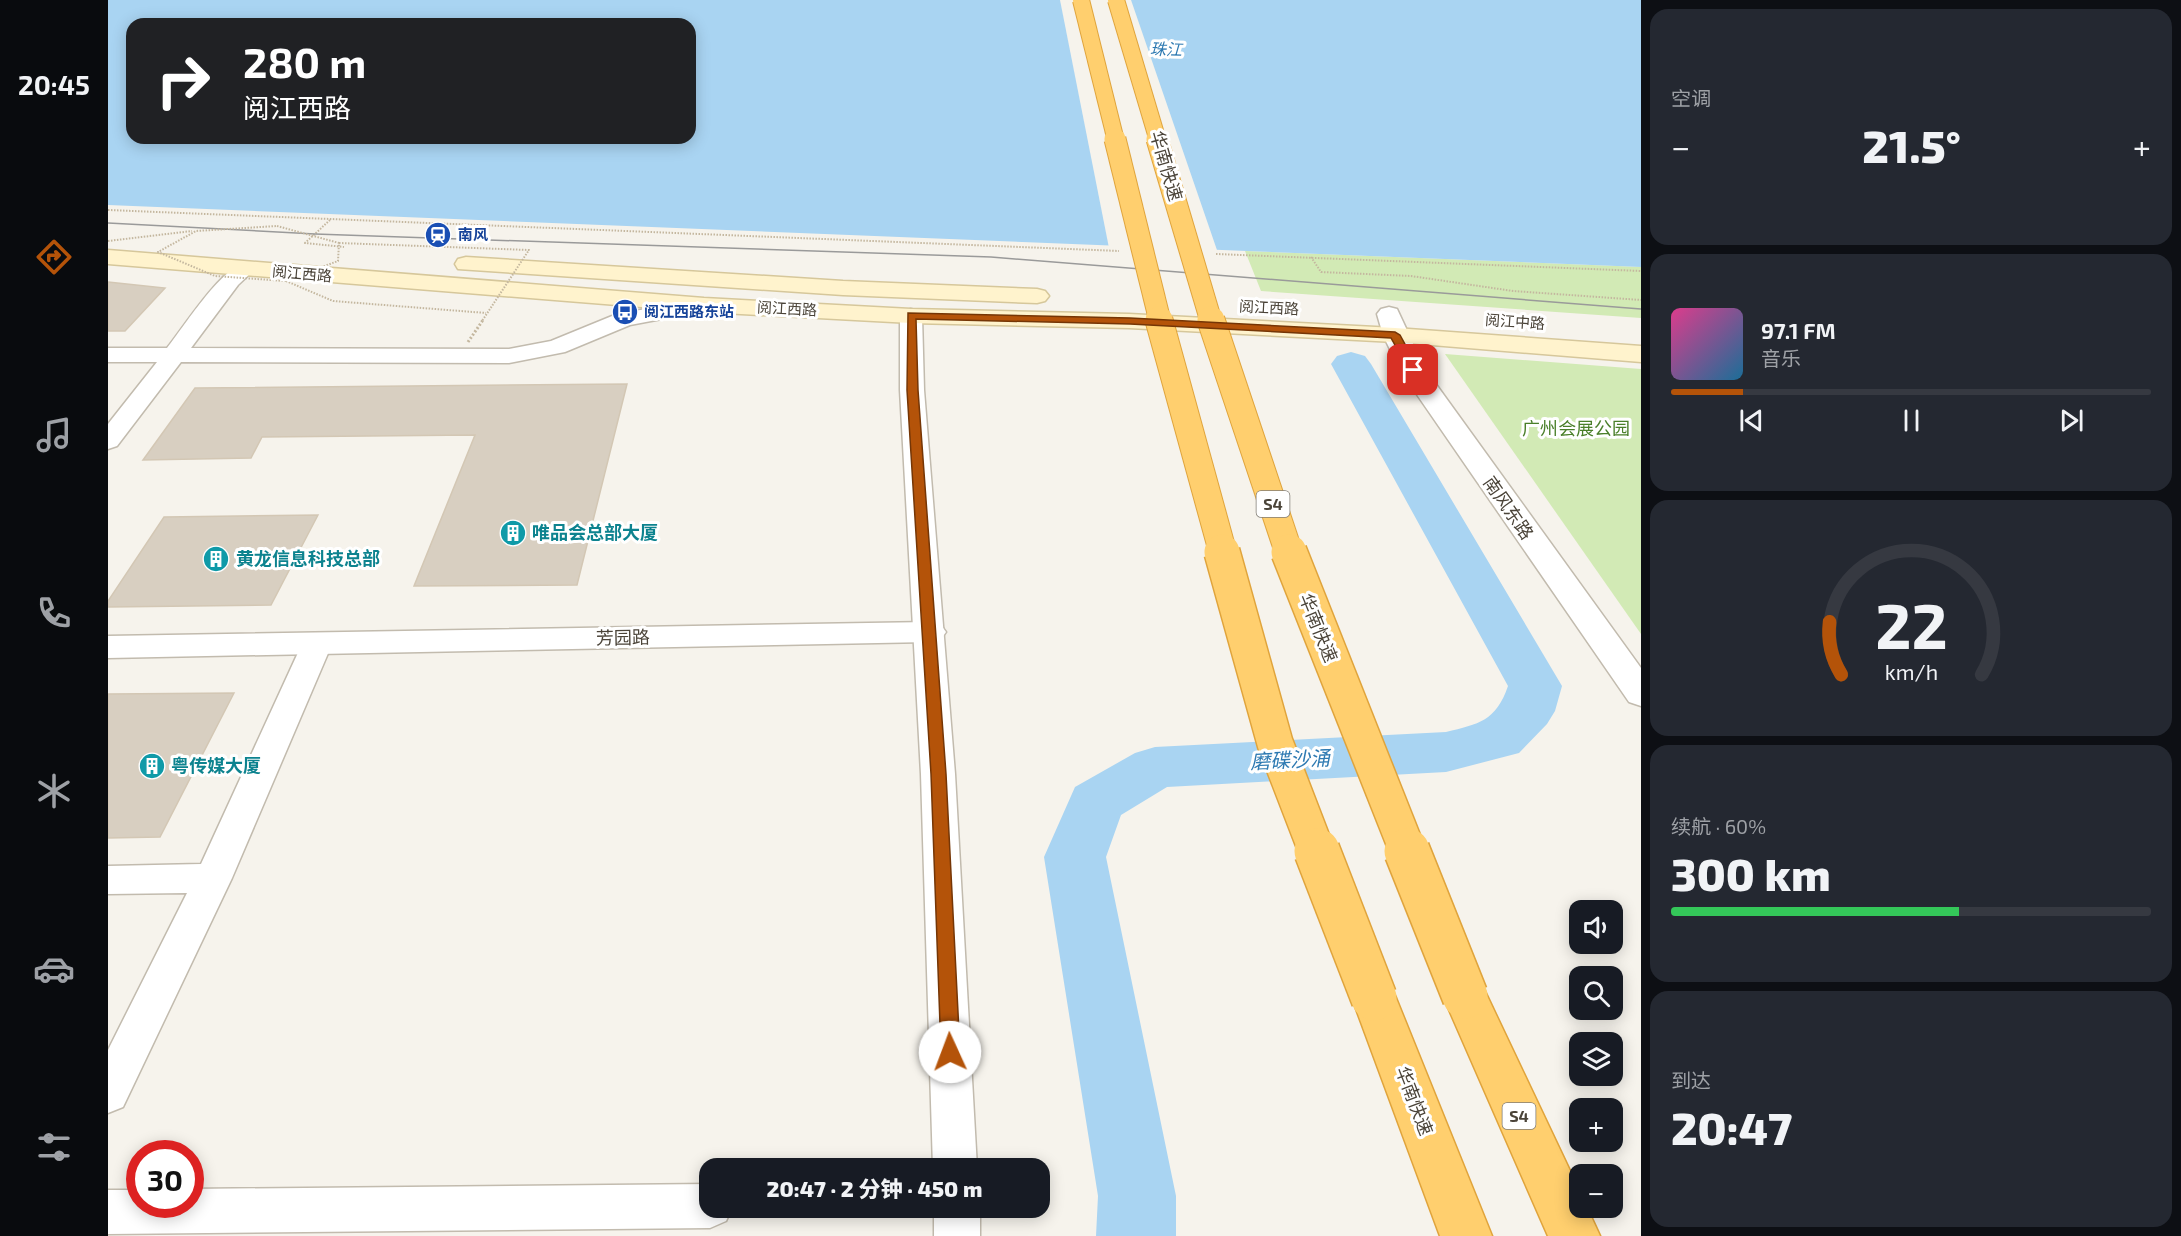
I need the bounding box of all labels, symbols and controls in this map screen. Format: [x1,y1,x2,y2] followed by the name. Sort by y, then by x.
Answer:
[243,36,366,86] text: 280 m
[1150,38,1184,59] water label: 珠江
[144,42,222,120] icon: right
[18,68,90,100] text: 20:45
[1671,86,1711,110] text: 空调
[243,91,351,123] text: 阅江西路
[1862,118,1961,172] text: 21.5°
[1671,126,1690,166] text: −
[2133,126,2151,166] text: +
[1146,128,1187,203] street label: 华南快速
[423,220,453,250] station icon: 南风
[458,225,488,243] place label: 南风
[33,236,75,278] icon: directions
[271,261,333,285] street label: 阅江西路
[1239,296,1299,318] street label: 阅江西路
[610,297,640,327] bus stop icon: 阅江西路东站
[757,297,817,319] street label: 阅江西路
[644,302,734,320] place label: 阅江西路东站
[1485,310,1546,332] street label: 阅江中路
[1761,317,1836,343] text: 97.1 FM
[1387,344,1438,395] pin
[1761,346,1801,370] text: 音乐
[1396,353,1429,386] icon: arrive
[1735,404,1768,437] icon: previous
[1895,404,1928,437] icon: pause
[2055,404,2088,437] icon: next
[33,414,75,456] icon: music
[1522,417,1630,439] park label: 广州会展公园
[1479,472,1538,543] street label: 南风东路
[1256,491,1290,517] road number: S4
[498,518,528,548] building icon: 唯品会总部大厦
[532,521,658,543] place label: 唯品会总部大厦
[201,544,231,574] building icon: 黄龙信息科技总部
[236,547,380,569] place label: 黄龙信息科技总部
[1875,587,1947,662] text: 22
[1295,590,1343,665] street label: 华南快速
[33,592,75,634] icon: phone
[596,626,650,648] street label: 芳园路
[1884,659,1938,684] text: km/h
[1249,745,1333,773] water label: 磨碟沙涌
[137,751,167,781] building icon: 粤传媒大厦
[171,754,261,776] place label: 粤传媒大厦
[33,770,75,812] icon: climate
[1671,814,1766,838] text: 续航 · 60%
[1671,846,1831,900] text: 300 km
[1569,900,1623,1218] map controls
[1569,900,1623,954] button: sound
[33,948,75,990] icon: car
[1569,966,1623,1020] button: search
[918,1020,982,1084] position arrow
[1569,1032,1623,1086] button: layers
[1392,1063,1438,1138] street label: 华南快速
[1671,1068,1711,1092] text: 到达
[1569,1098,1623,1152] button: +
[1671,1100,1792,1154] text: 20:47
[1502,1103,1536,1129] road number: S4
[33,1126,75,1168] icon: filters
[126,1140,204,1218] speed limit sign: 30
[1569,1164,1623,1218] button: −
[767,1175,982,1201] text: 20:47 · 2 分钟 · 450 m

